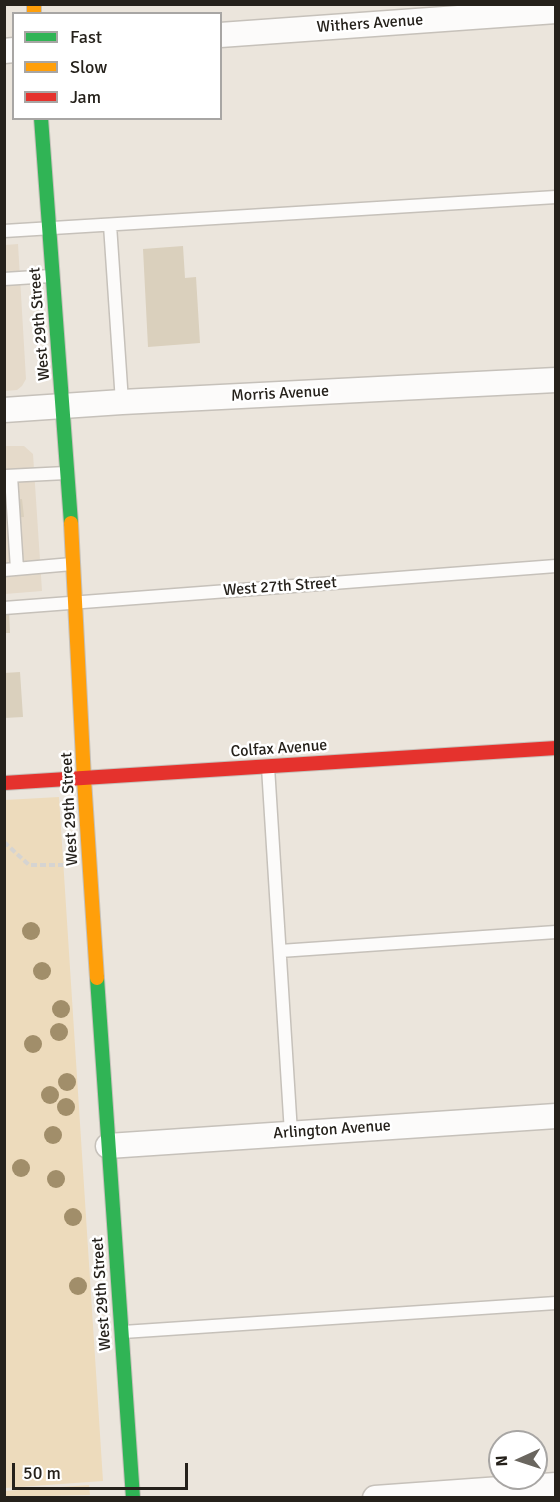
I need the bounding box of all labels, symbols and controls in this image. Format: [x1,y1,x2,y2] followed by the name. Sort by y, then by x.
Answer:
[316,11,424,37] street label: Withers Avenue
[12,12,222,120] legend
[70,26,102,48] text: Fast
[70,56,107,78] text: Slow
[70,86,101,108] text: Jam
[25,266,55,382] street label: West 29th Street
[230,382,330,406] street label: Morris Avenue
[223,573,337,601] street label: West 27th Street
[230,736,328,762] street label: Colfax Avenue
[57,752,83,866] street label: West 29th Street
[273,1116,391,1144] street label: Arlington Avenue
[88,1237,116,1351] street label: West 29th Street
[488,1430,548,1490] north arrow
[15,1451,190,1489] scale bar
[492,1455,512,1467] text: N
[23,1462,61,1484] text: 50 m

